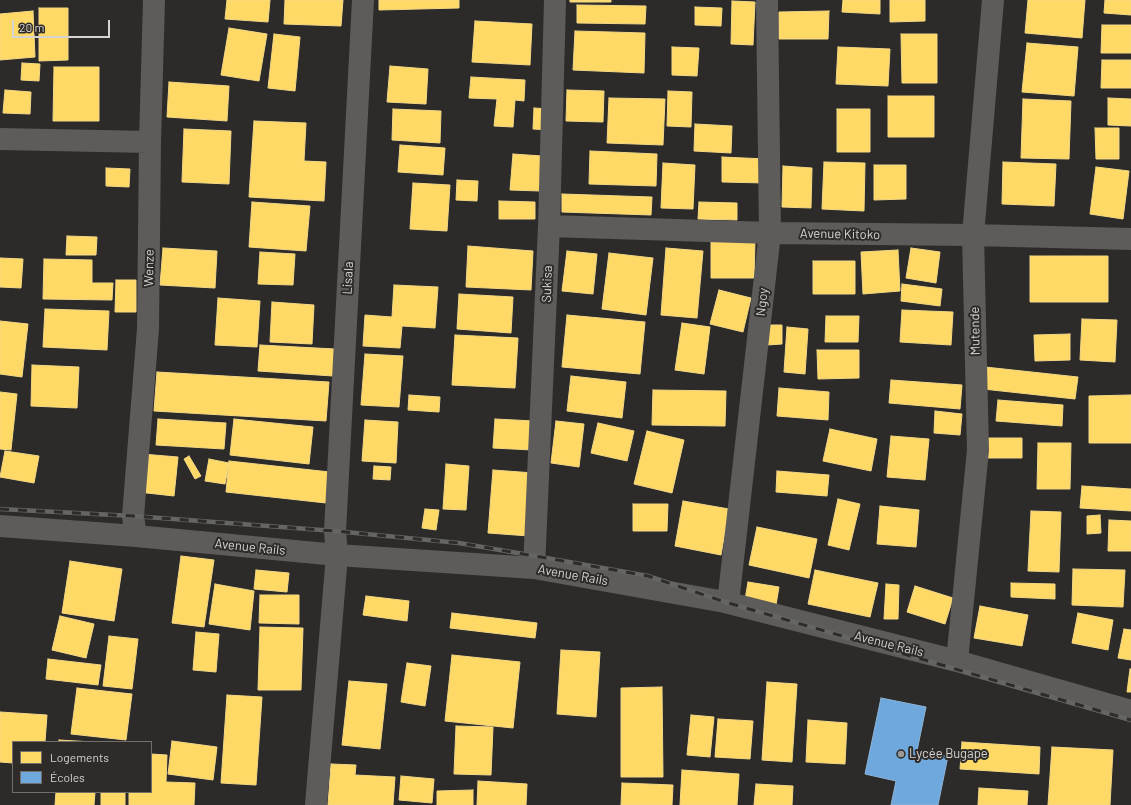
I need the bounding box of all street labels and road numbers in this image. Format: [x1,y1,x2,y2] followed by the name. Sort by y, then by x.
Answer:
[800,226,880,242] street label: Avenue Kitoko
[141,249,157,287] street label: Wenze
[339,261,357,295] street label: Lisala
[539,265,555,303] street label: Sukisa
[753,287,771,317] street label: Ngoy
[967,307,983,355] street label: Mutende
[214,536,286,558] street label: Avenue Rails
[537,561,609,589] street label: Avenue Rails
[853,628,925,660] street label: Avenue Rails

